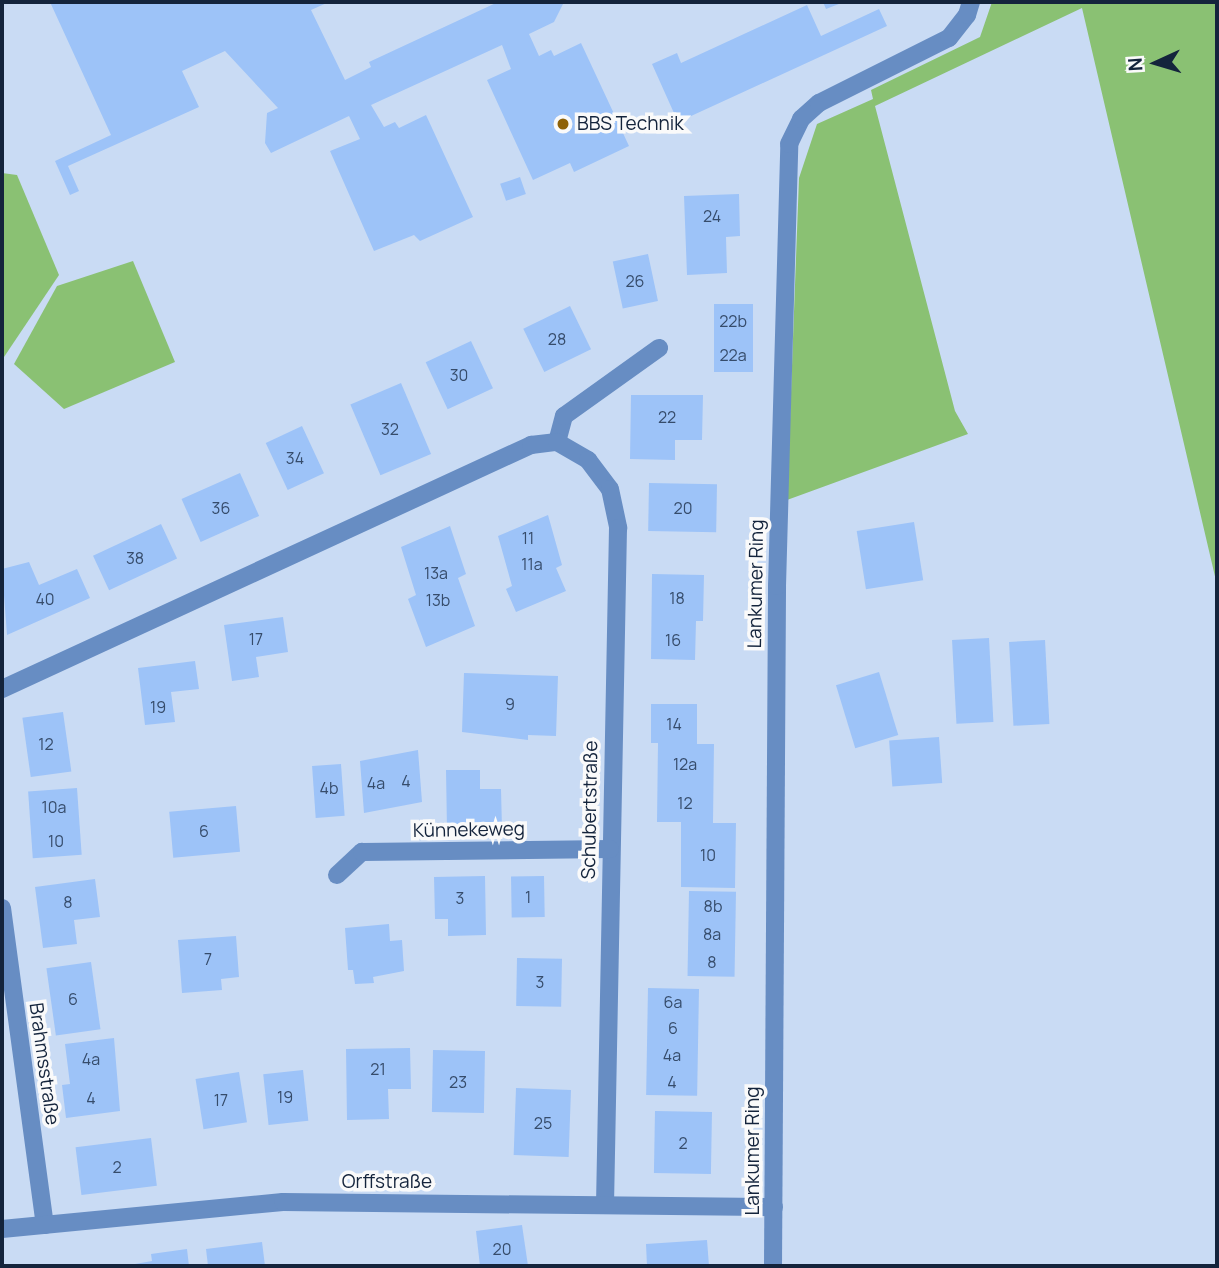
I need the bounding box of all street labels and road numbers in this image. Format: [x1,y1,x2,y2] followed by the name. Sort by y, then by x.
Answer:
[743,519,769,649] street label: Lankumer Ring
[577,740,603,880] street label: Schubertstraße
[413,818,525,842] street label: Künnekeweg
[24,1001,64,1127] street label: Brahmsstraße
[742,1086,764,1216] street label: Lankumer Ring
[342,1171,432,1193] street label: Orffstraße

